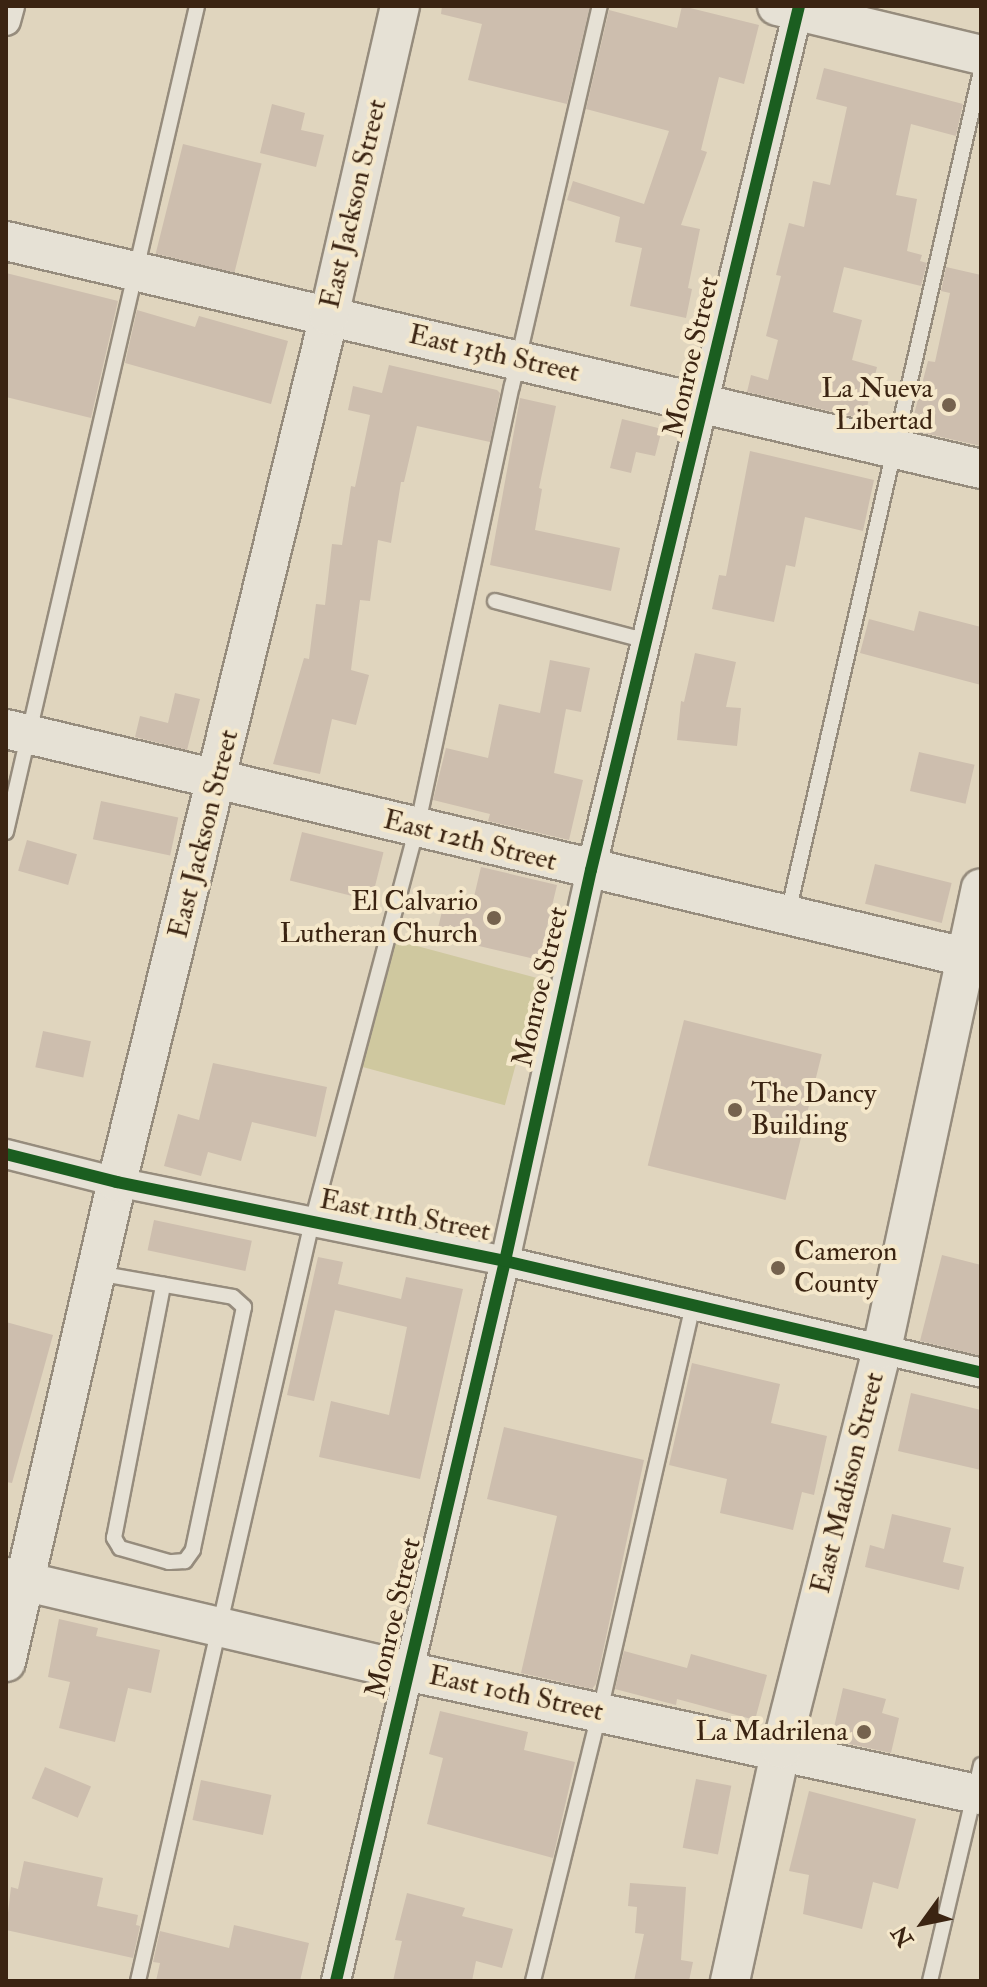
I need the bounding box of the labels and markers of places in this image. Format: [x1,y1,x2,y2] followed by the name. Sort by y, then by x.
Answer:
[821,372,933,438] place label: La Nueva Libertad
[940,396,958,414] marker: La Nueva Libertad
[280,885,478,951] place label: El Calvario Lutheran Church
[485,909,503,927] marker: El Calvario Lutheran Church
[751,1077,876,1143] place label: The Dancy Building
[726,1101,744,1119] marker: The Dancy Building
[794,1235,897,1301] place label: Cameron County
[769,1259,787,1277] marker: Cameron County
[695,1715,848,1749] place label: La Madrilena
[855,1723,873,1741] marker: La Madrilena

